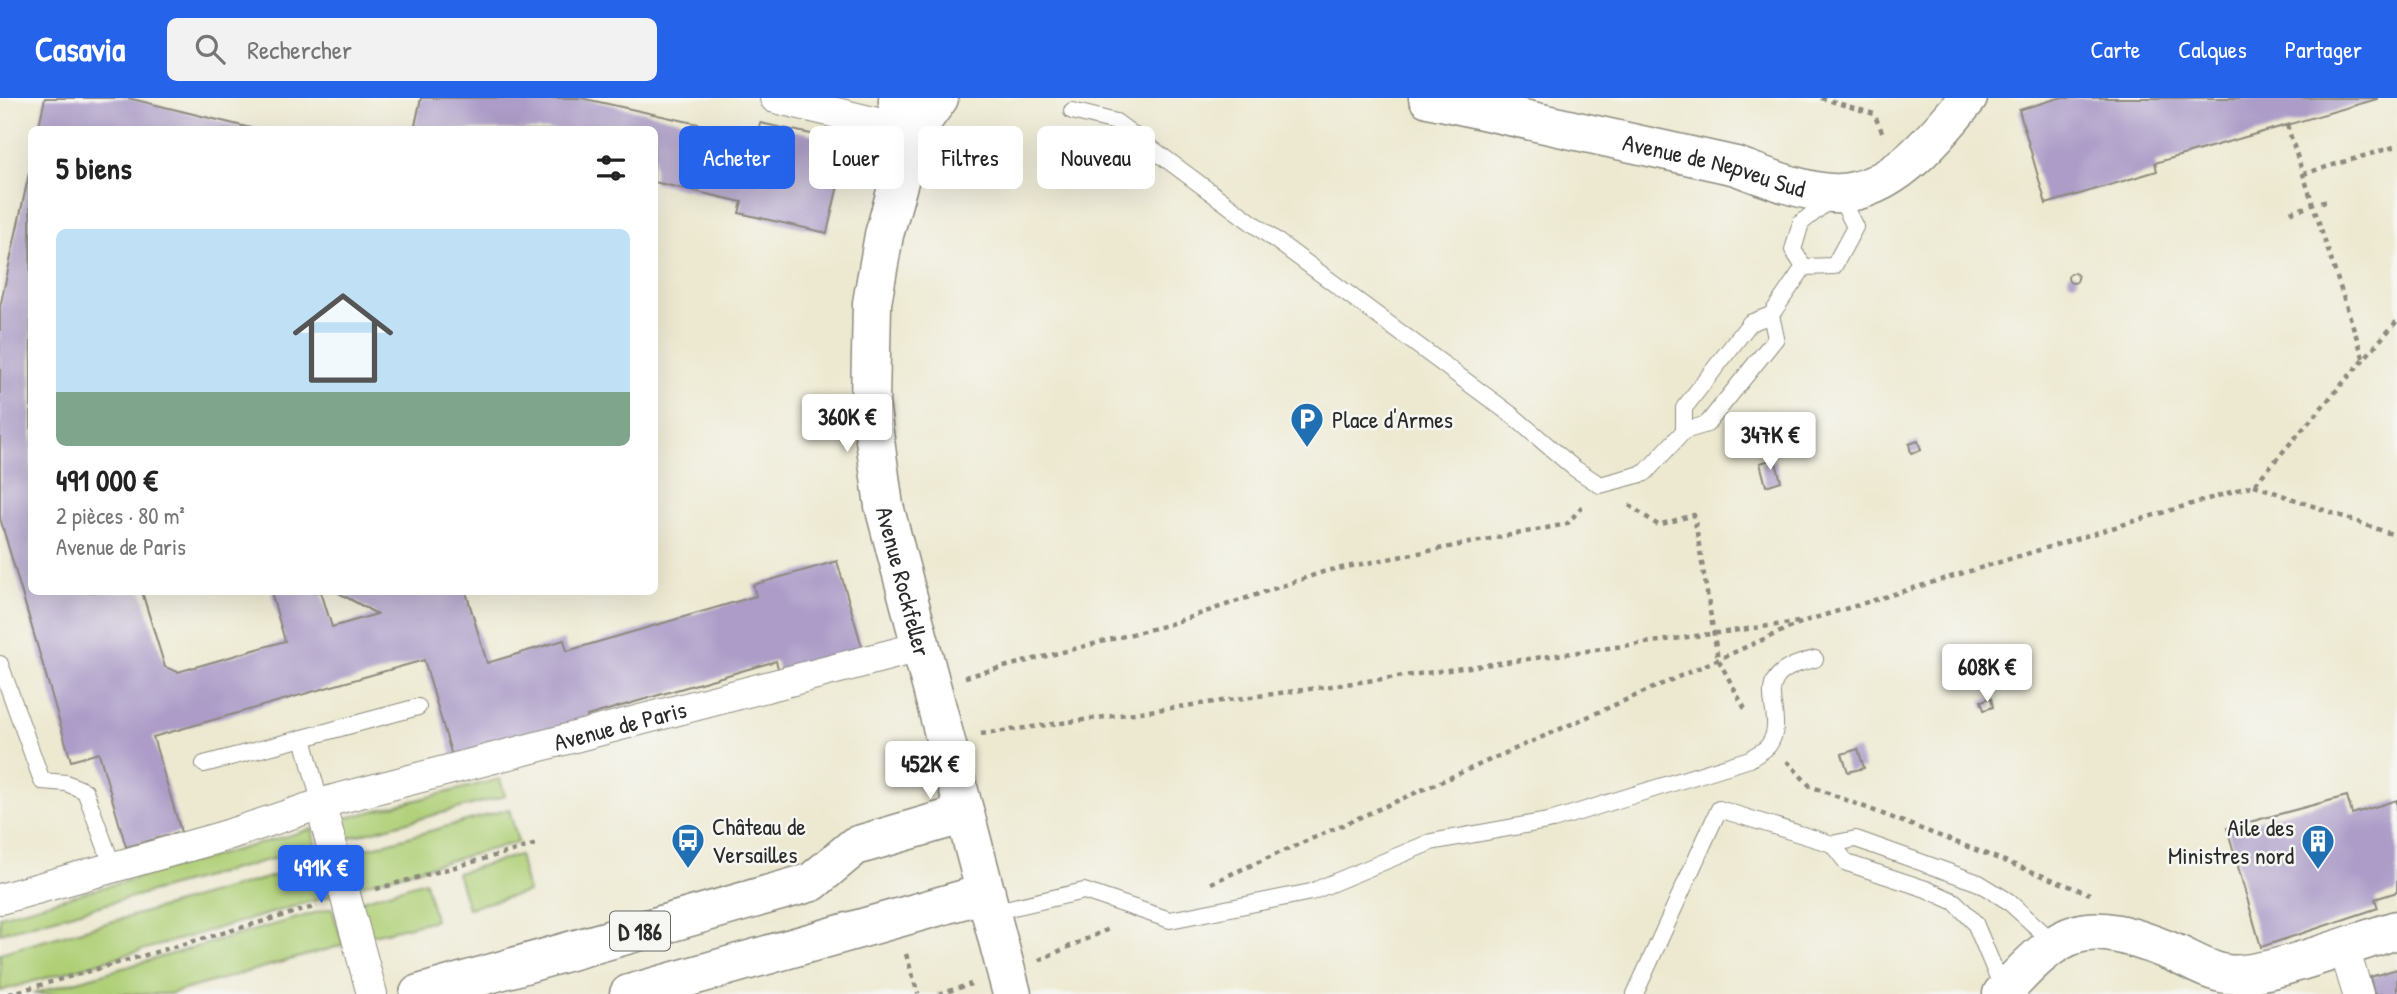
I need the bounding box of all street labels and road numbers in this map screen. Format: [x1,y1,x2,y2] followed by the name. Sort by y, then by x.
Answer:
[1620,126,1809,204] street label: Avenue de Nepveu Sud
[869,503,939,660] street label: Avenue Rockfeller
[550,693,690,758] street label: Avenue de Paris
[610,912,670,950] road number: D 186

